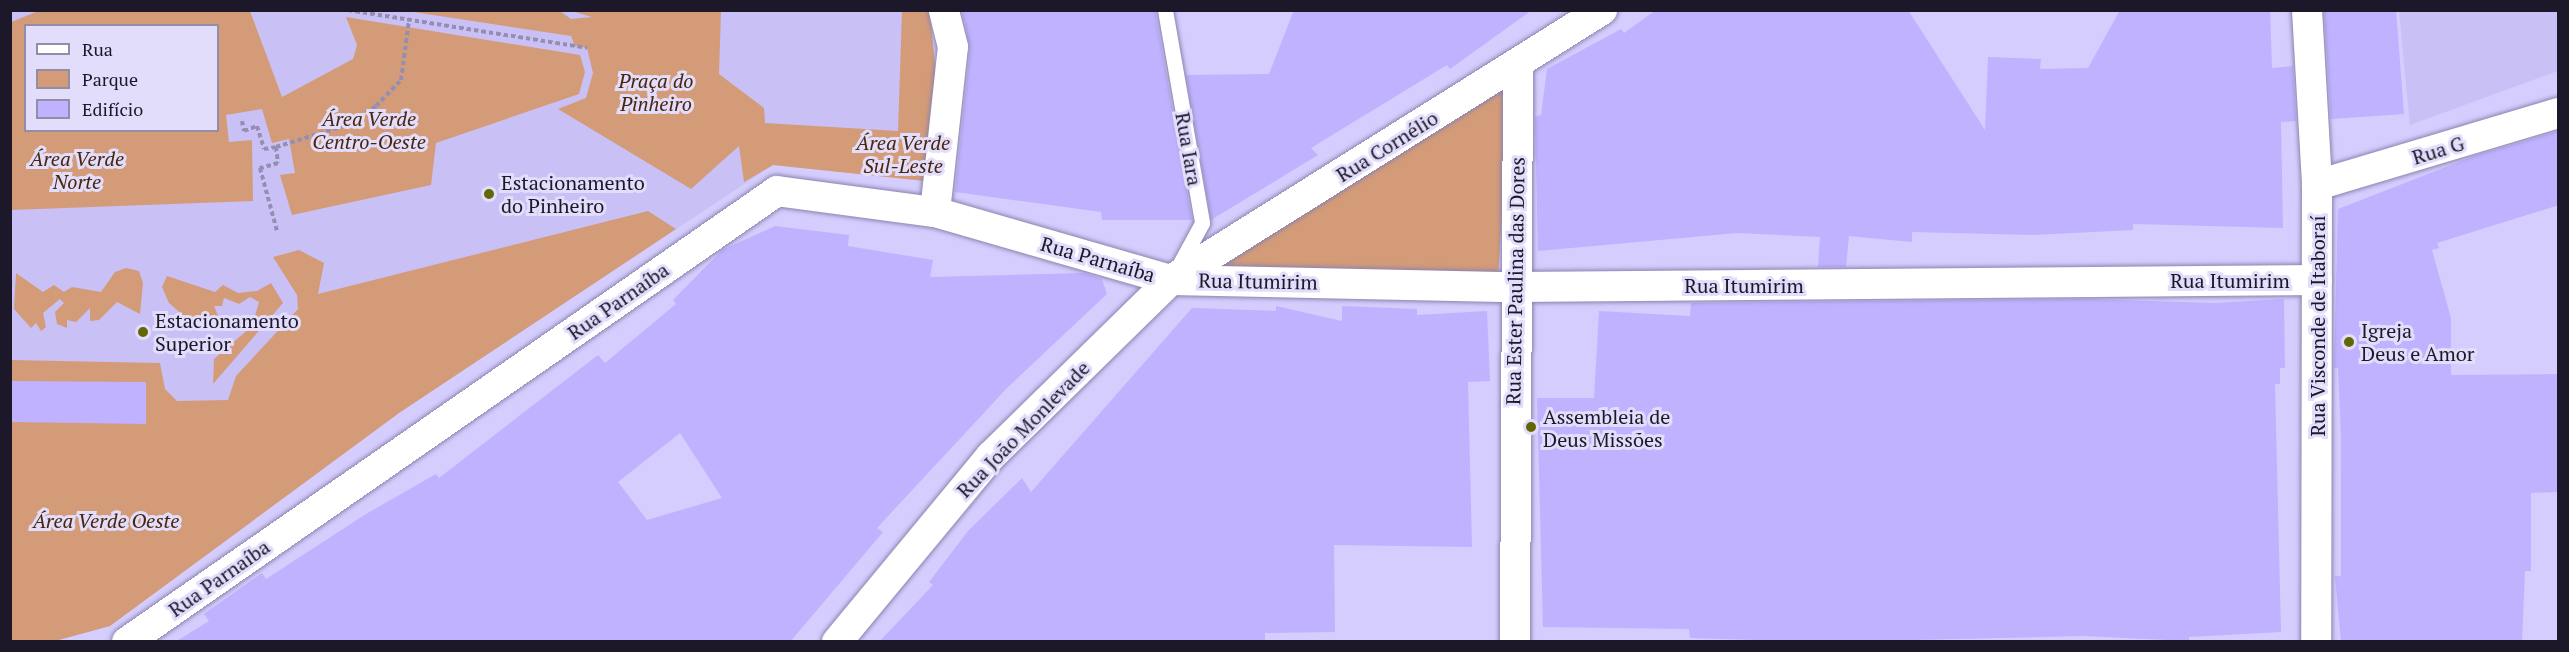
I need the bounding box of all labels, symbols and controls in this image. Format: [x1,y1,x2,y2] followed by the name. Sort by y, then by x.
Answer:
[24,24,219,132] legend
[82,37,113,61] text: Rua
[82,67,138,91] text: Parque
[618,68,694,115] park label: Praça do Pinheiro
[82,97,143,121] text: Edifício
[1332,105,1442,187] street label: Rua Cornélio
[312,106,426,153] park label: Área Verde Centro-Oeste
[1171,110,1207,188] street label: Rua Iara
[856,130,950,177] park label: Área Verde Sul-Leste
[2409,131,2467,169] street label: Rua G
[30,147,124,194] park label: Área Verde Norte
[1501,157,1529,405] street label: Rua Ester Paulina das Dores
[501,170,645,217] place label: Estacionamento do Pinheiro
[482,187,496,201] marker: Estacionamento do Pinheiro
[2305,215,2329,437] street label: Rua Visconde de Itaboraí
[1038,231,1158,287] street label: Rua Parnaíba
[563,257,673,345] street label: Rua Parnaíba
[1198,268,1318,294] street label: Rua Itumirim
[2170,268,2290,292] street label: Rua Itumirim
[1684,273,1804,297] street label: Rua Itumirim
[155,308,299,355] place label: Estacionamento Superior
[2361,318,2475,365] place label: Igreja Deus e Amor
[136,325,150,339] marker: Estacionamento Superior
[2342,335,2356,349] marker: Igreja Deus e Amor
[952,356,1094,502] street label: Rua João Monlevade
[1543,404,1670,451] place label: Assembleia de Deus Missões
[1524,420,1538,434] marker: Assembleia de Deus Missões
[32,508,180,532] park label: Área Verde Oeste
[164,534,274,622] street label: Rua Parnaíba

